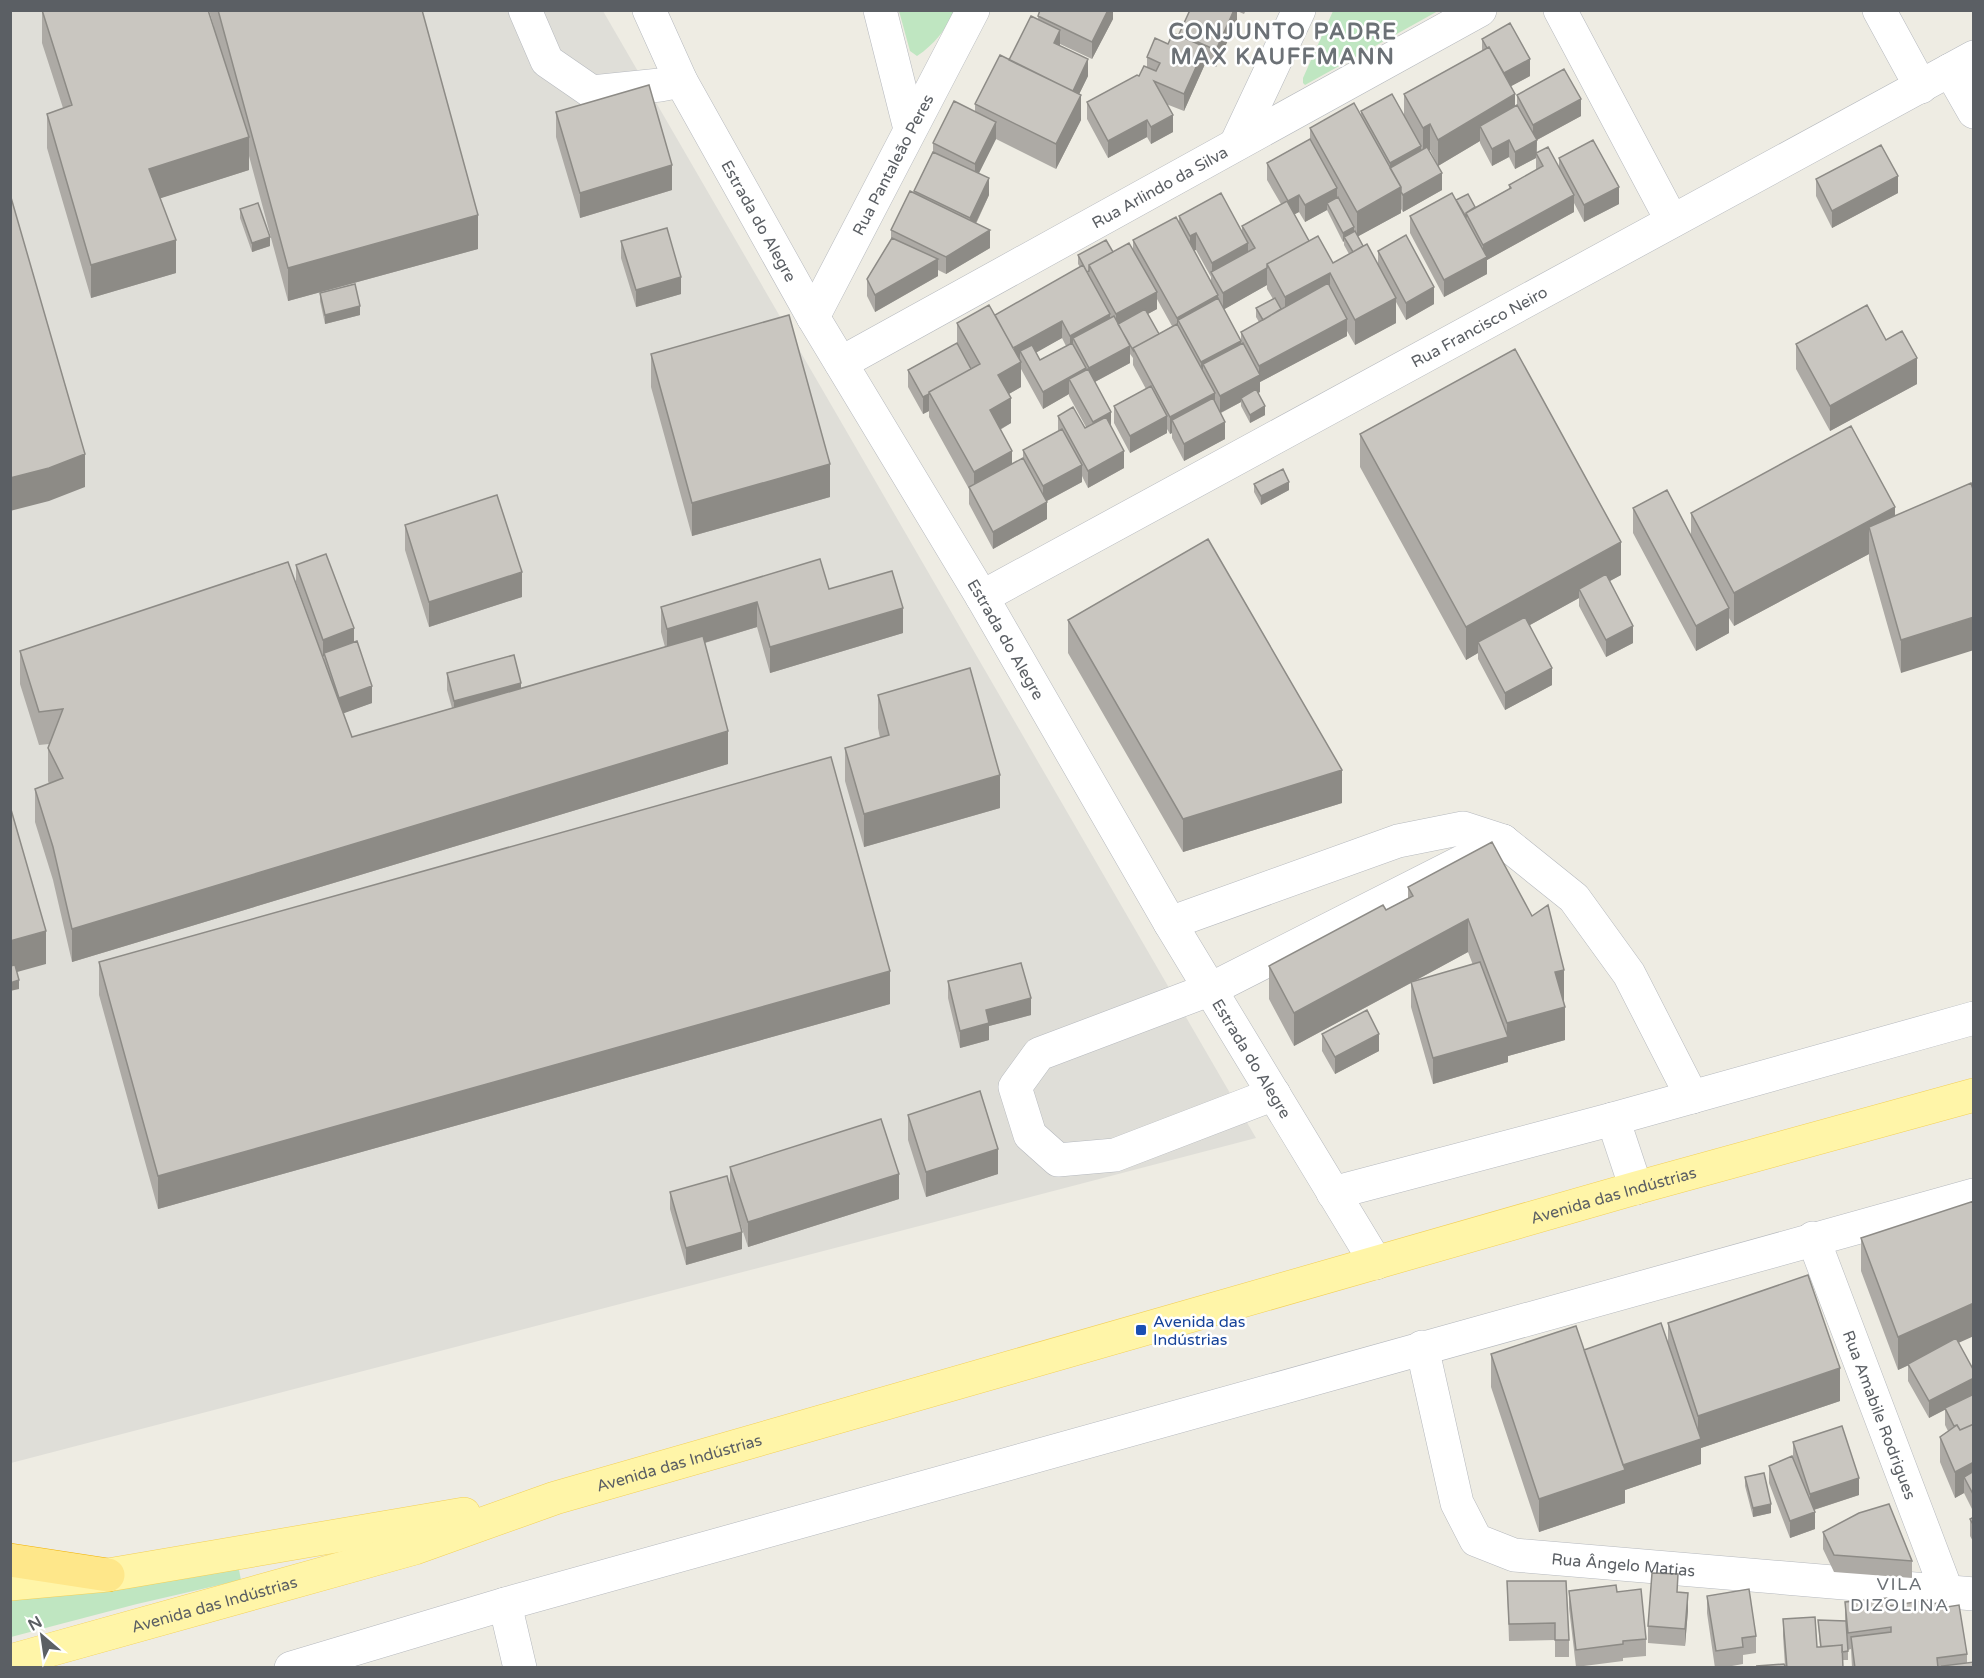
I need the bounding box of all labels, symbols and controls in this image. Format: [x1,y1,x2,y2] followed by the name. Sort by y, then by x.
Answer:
[1169,19,1397,70] district label: CONJUNTO PADRE MAX KAUFFMANN
[848,91,938,239] street label: Rua Pantaleão Peres
[1089,142,1232,233] street label: Rua Arlindo da Silva
[716,157,800,286] street label: Estrada do Alegre
[1408,282,1551,372] street label: Rua Francisco Neiro
[963,576,1048,704] street label: Estrada do Alegre
[1207,995,1295,1122] street label: Estrada do Alegre
[1528,1163,1699,1229] street label: Avenida das Indústrias
[1153,1312,1246,1350] place label: Avenida das Indústrias
[1134,1323,1148,1337] marker: Avenida das Indústrias
[1838,1328,1920,1502] street label: Rua Amabile Rodrigues
[594,1430,764,1497] street label: Avenida das Indústrias
[1551,1549,1696,1581] street label: Rua Ângelo Matias
[129,1572,300,1638] street label: Avenida das Indústrias
[1850,1573,1950,1616] district label: VILA DIZOLINA
[12,1606,72,1666] north arrow
[25,1612,46,1636] text: N

